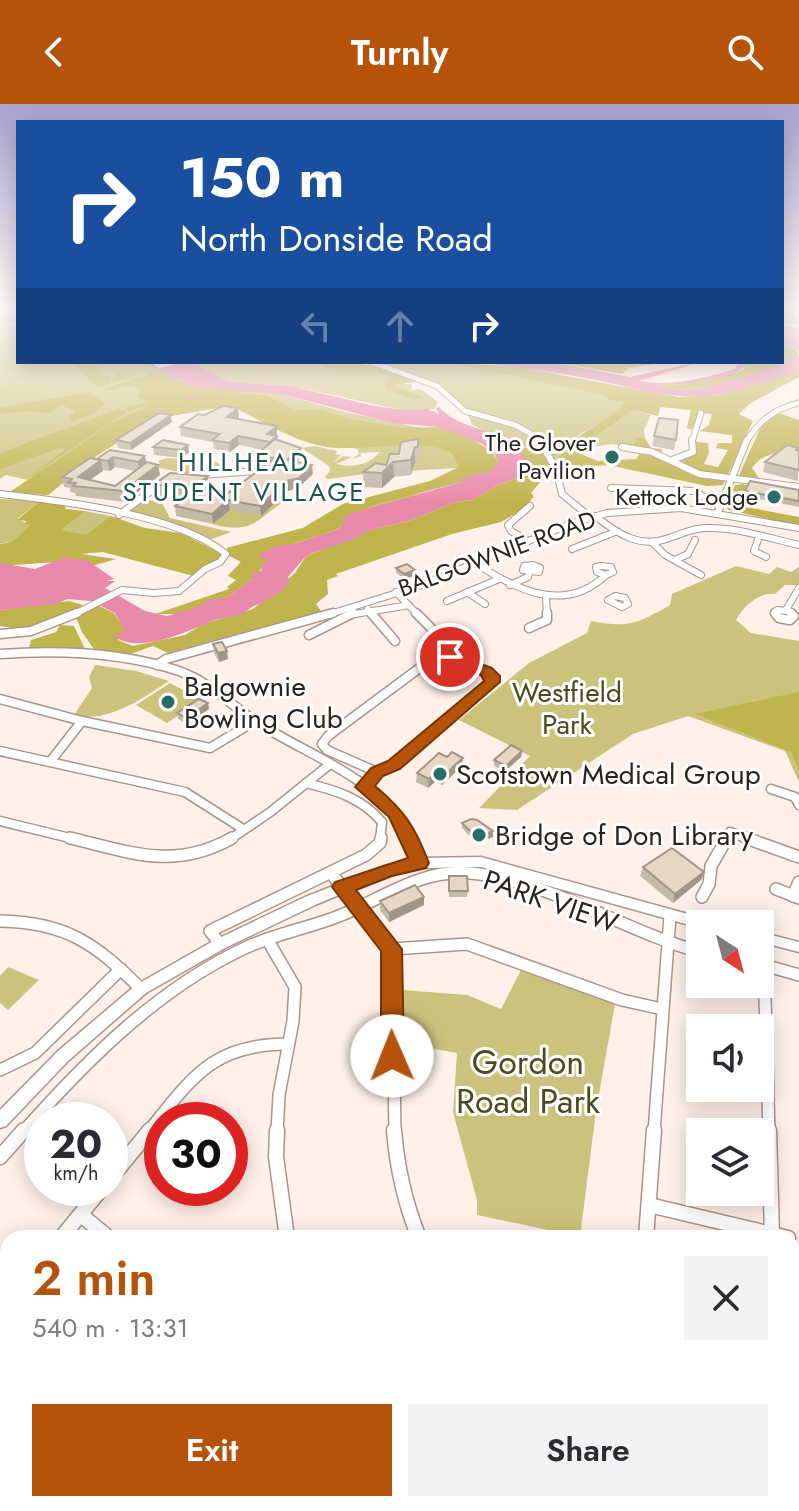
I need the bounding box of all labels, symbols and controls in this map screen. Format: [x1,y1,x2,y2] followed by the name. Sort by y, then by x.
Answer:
[351,26,448,78] text: Turnly
[32,30,76,74] icon: back
[723,30,767,74] icon: search
[180,137,344,218] text: 150 m
[48,152,152,256] icon: right
[180,212,493,264] text: North Donside Road
[294,304,338,348] icon: left
[378,304,422,348] icon: ahead
[462,304,506,348] icon: right
[485,425,597,488] place label: The Glover Pavilion
[122,443,366,511] district label: HILLHEAD STUDENT VILLAGE
[603,448,621,466] marker: The Glover Pavilion
[615,479,758,514] place label: Kettock Lodge
[765,488,783,506] marker: Kettock Lodge
[393,501,601,606] street label: BALGOWNIE ROAD
[416,623,484,691] pin
[428,635,472,679] icon: arrive
[184,666,343,739] place label: Balgownie Bowling Club
[512,672,622,745] park label: Westfield Park
[159,693,177,711] marker: Balgownie Bowling Club
[456,754,761,795] place label: Scotstown Medical Group
[431,765,449,783] marker: Scotstown Medical Group
[495,815,754,856] place label: Bridge of Don Library
[470,826,488,844] marker: Bridge of Don Library
[478,859,624,944] street label: PARK VIEW
[686,910,774,998] north arrow
[686,910,774,1206] map controls
[350,1014,434,1098] position arrow
[686,1014,774,1102] button: sound
[456,1038,600,1126] park label: Gordon Road Park
[144,1102,248,1206] speed limit sign: 30
[50,1115,102,1173] text: 20
[686,1118,774,1206] button: layers
[53,1159,99,1188] text: km/h
[32,1244,155,1313] text: 2 min
[684,1256,768,1340] button: close
[32,1309,189,1347] text: 540 m · 13:31
[32,1404,392,1496] button: Exit
[408,1404,768,1496] button: Share

